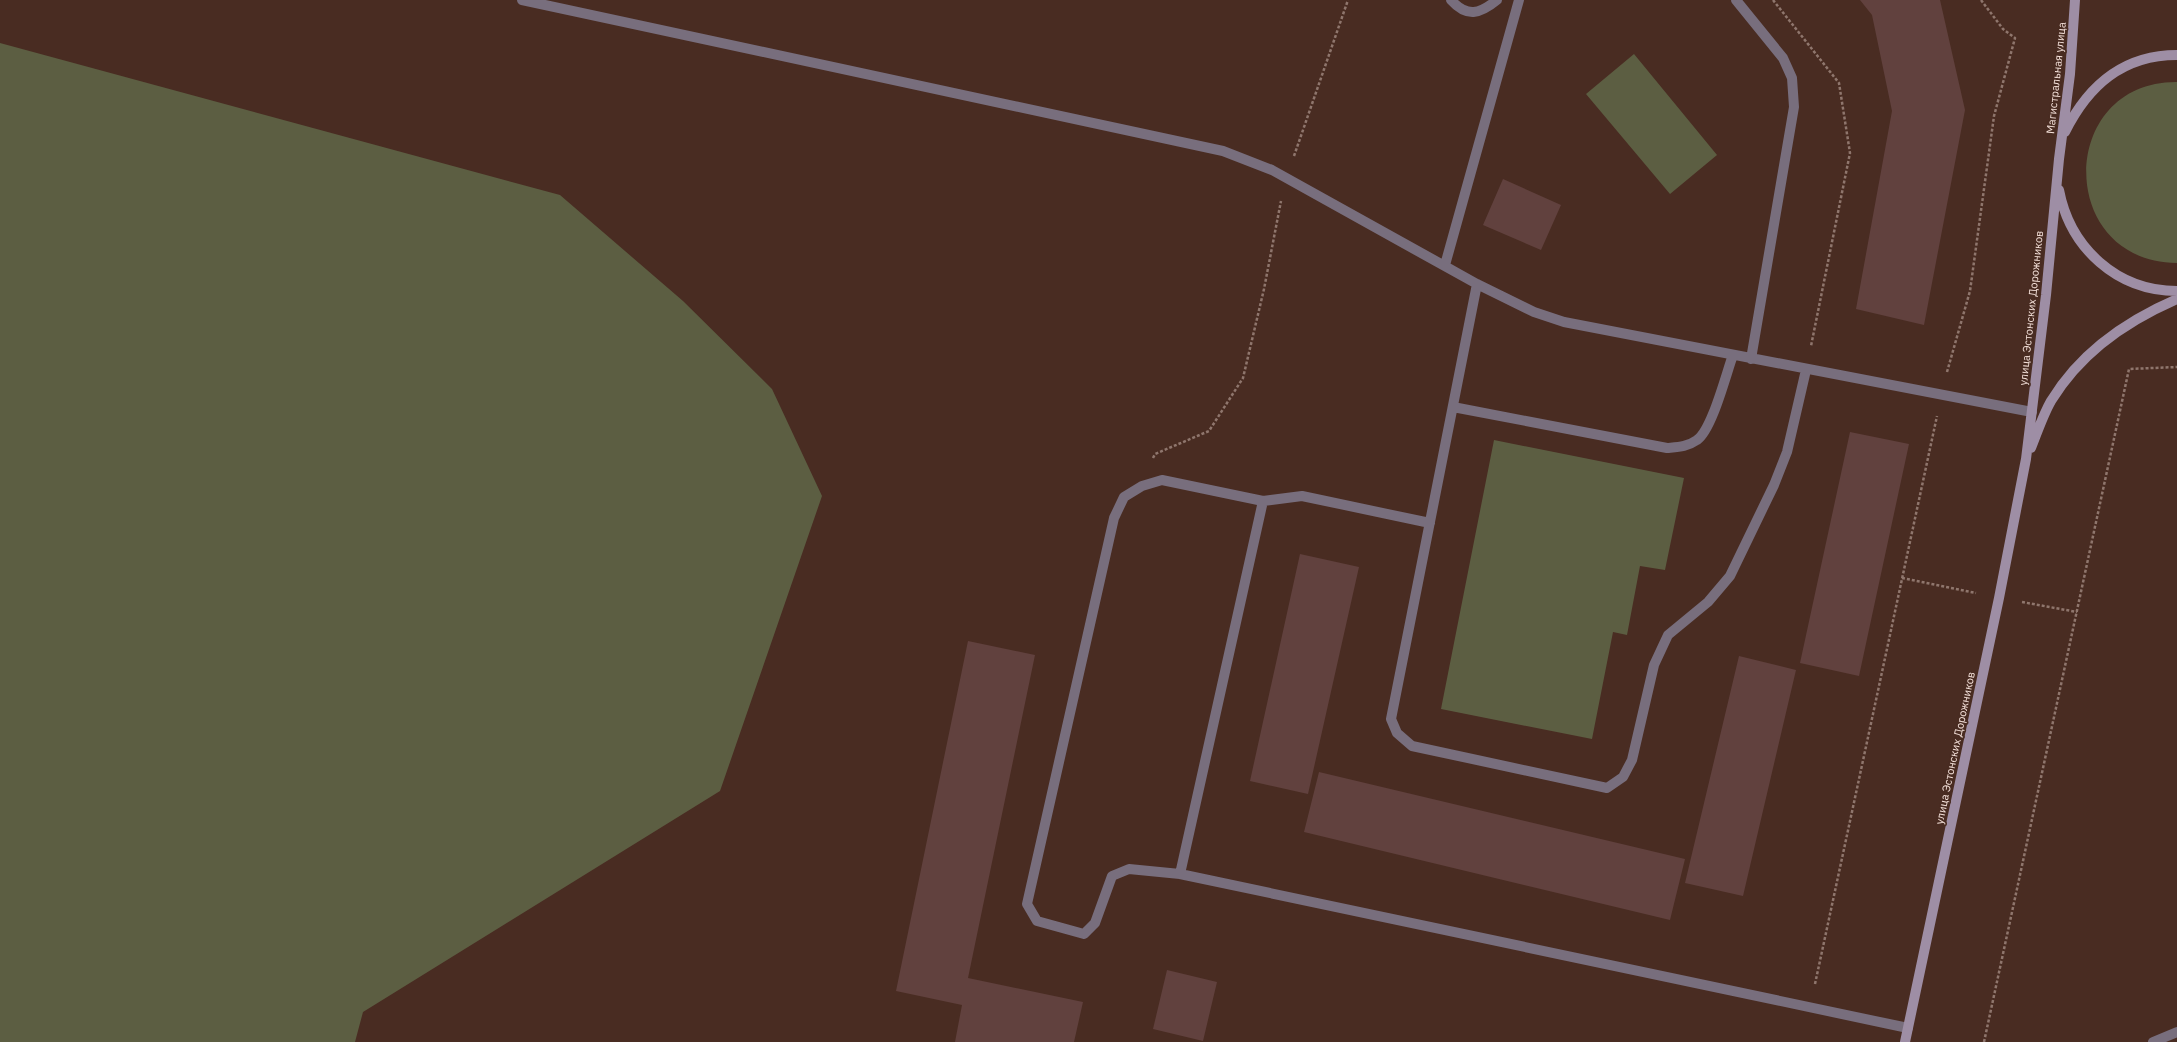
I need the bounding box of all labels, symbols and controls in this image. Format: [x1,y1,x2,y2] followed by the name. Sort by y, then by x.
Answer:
[2043,21,2069,135] street label: Магистральная улица
[2016,230,2046,386] street label: улица Эстонских Дорожников
[1932,670,1978,826] street label: улица Эстонских Дорожников

